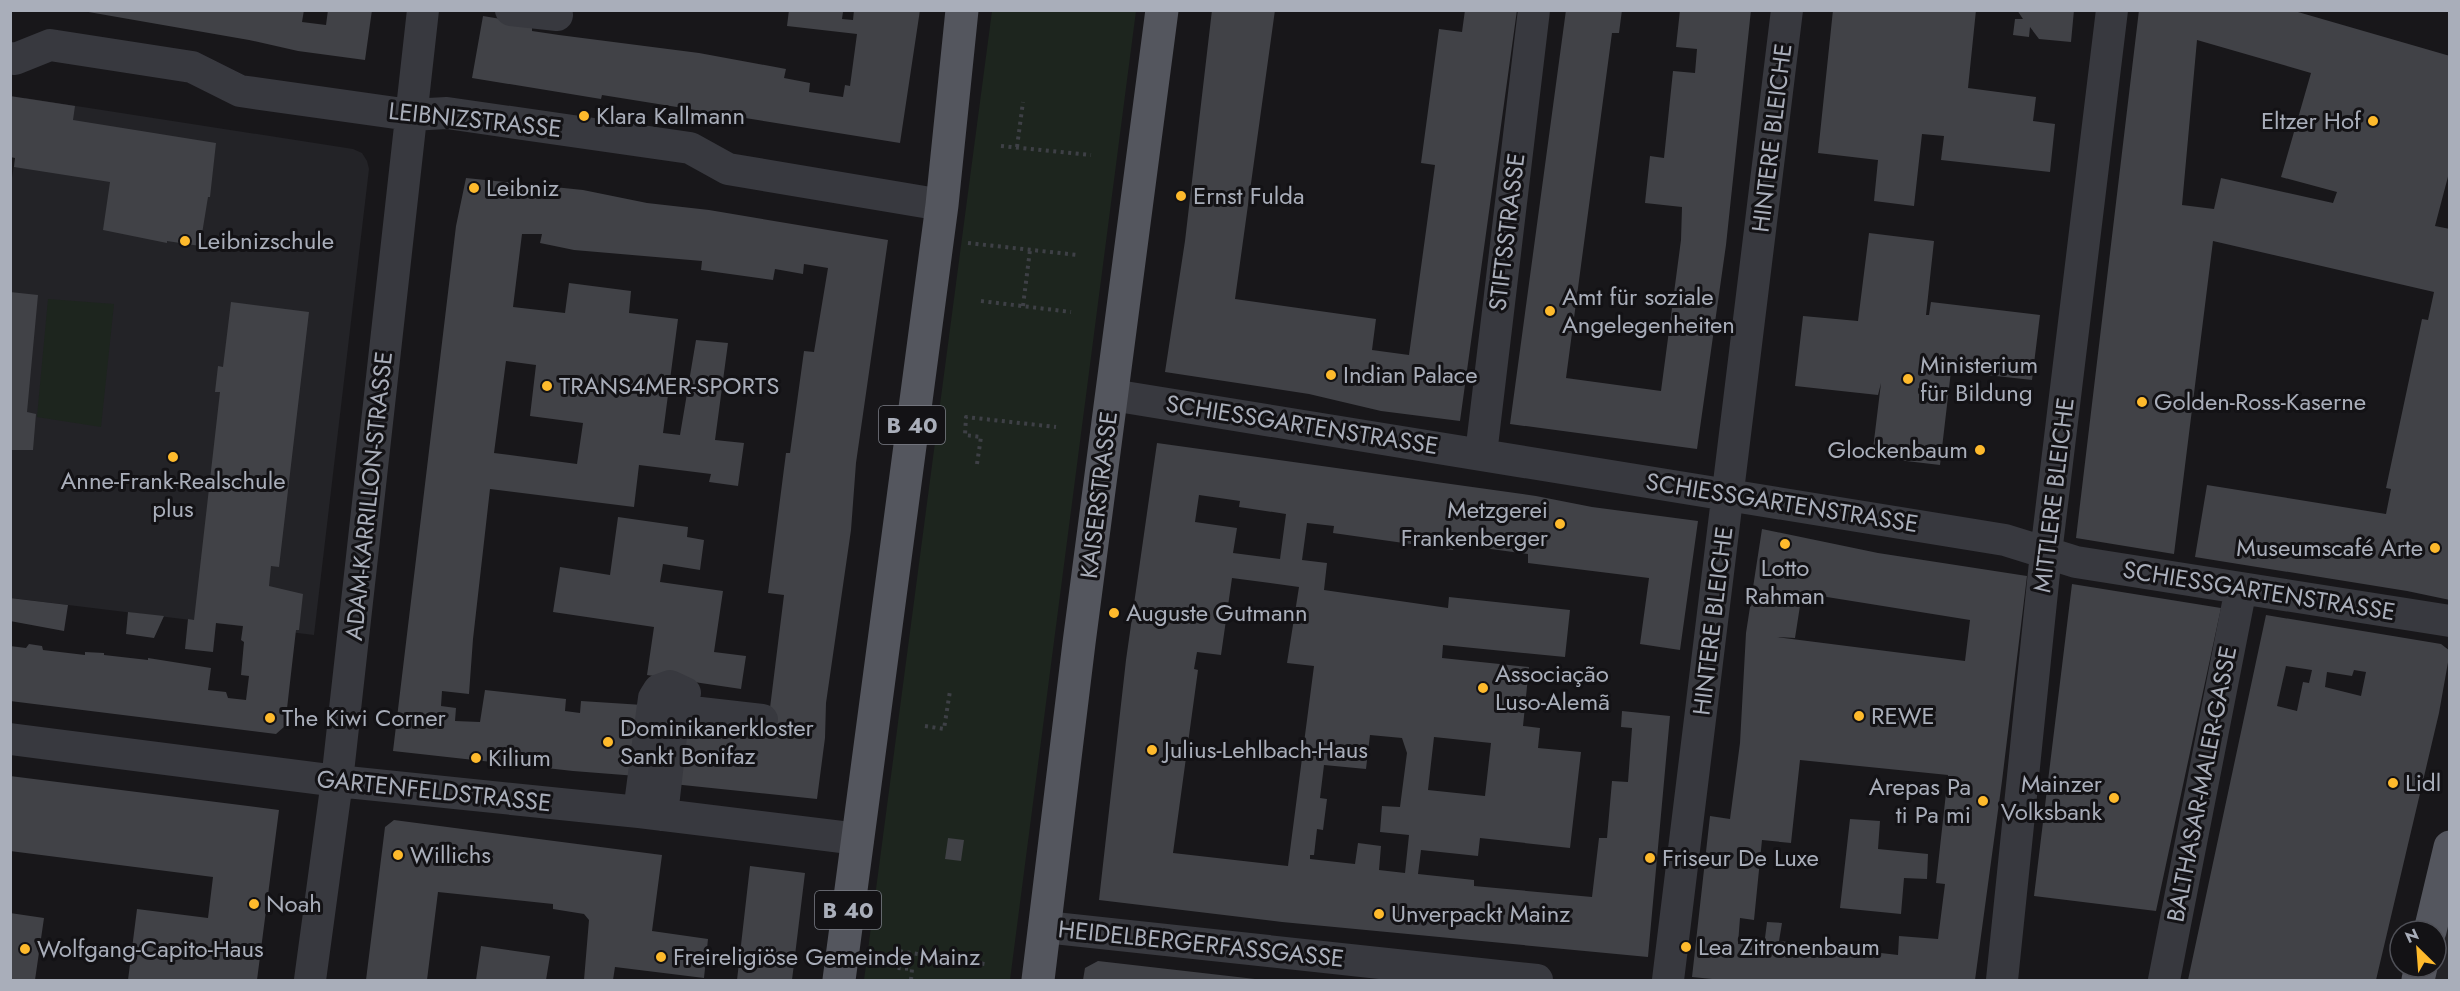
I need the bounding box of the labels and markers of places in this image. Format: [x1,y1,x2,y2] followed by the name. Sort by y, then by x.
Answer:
[596,98,745,133] place label: Klara Kallmann
[2261,103,2362,138] place label: Eltzer Hof
[577,109,591,123] marker: Klara Kallmann
[2366,114,2380,128] marker: Eltzer Hof
[486,170,559,205] place label: Leibniz
[1193,178,1305,213] place label: Ernst Fulda
[467,181,481,195] marker: Leibniz
[1174,189,1188,203] marker: Ernst Fulda
[197,223,334,258] place label: Leibnizschule
[178,234,192,248] marker: Leibnizschule
[1562,279,1735,342] place label: Amt für soziale Angelegenheiten
[1543,304,1557,318] marker: Amt für soziale Angelegenheiten
[1920,347,2038,410] place label: Ministerium für Bildung
[1343,357,1478,392] place label: Indian Palace
[559,368,779,403] place label: TRANS4MER-SPORTS
[1324,368,1338,382] marker: Indian Palace
[1901,372,1915,386] marker: Ministerium für Bildung
[540,379,554,393] marker: TRANS4MER-SPORTS
[2154,384,2366,419] place label: Golden-Ross-Kaserne
[2135,395,2149,409] marker: Golden-Ross-Kaserne
[1828,432,1968,467] place label: Glockenbaum
[1973,443,1987,457] marker: Glockenbaum
[166,450,180,464] marker: Anne-Frank-Realschule plus
[60,463,286,526] place label: Anne-Frank-Realschule plus
[1401,492,1549,555] place label: Metzgerei Frankenberger
[1553,517,1567,531] marker: Metzgerei Frankenberger
[2236,530,2423,565] place label: Museumscafé Arte
[1778,537,1792,551] marker: Lotto Rahman
[2428,541,2442,555] marker: Museumscafé Arte
[1745,550,1825,613] place label: Lotto Rahman
[1126,595,1308,630] place label: Auguste Gutmann
[1107,606,1121,620] marker: Auguste Gutmann
[1495,656,1610,719] place label: Associação Luso-Alemã
[1476,681,1490,695] marker: Associação Luso-Alemã
[1871,698,1935,733] place label: REWE
[282,700,447,735] place label: The Kiwi Corner
[1852,709,1866,723] marker: REWE
[620,710,814,773] place label: Dominikanerkloster Sankt Bonifaz
[263,711,277,725] marker: The Kiwi Corner
[1161,732,1368,767] place label: Julius-Lehlbach-Haus
[601,735,615,749] marker: Dominikanerkloster Sankt Bonifaz
[488,740,551,775] place label: Kilium
[1145,743,1159,757] marker: Julius-Lehlbach-Haus
[469,751,483,765] marker: Kilium
[2405,765,2441,800] place label: Lidl
[2001,766,2103,829] place label: Mainzer Volksbank
[1869,769,1971,832] place label: Arepas Pa ti Pa mi
[2386,776,2400,790] marker: Lidl
[2107,791,2121,805] marker: Mainzer Volksbank
[1976,794,1990,808] marker: Arepas Pa ti Pa mi
[410,837,491,872] place label: Willichs
[1662,840,1819,875] place label: Friseur De Luxe
[391,848,405,862] marker: Willichs
[1643,851,1657,865] marker: Friseur De Luxe
[266,886,322,921] place label: Noah
[1391,896,1570,931] place label: Unverpackt Mainz
[247,897,261,911] marker: Noah
[1372,907,1386,921] marker: Unverpackt Mainz
[1698,929,1880,964] place label: Lea Zitronenbaum
[37,931,264,966] place label: Wolfgang-Capito-Haus
[673,939,980,974] place label: Freireligiöse Gemeinde Mainz
[1679,940,1693,954] marker: Lea Zitronenbaum
[18,942,32,956] marker: Wolfgang-Capito-Haus
[654,950,668,964] marker: Freireligiöse Gemeinde Mainz

